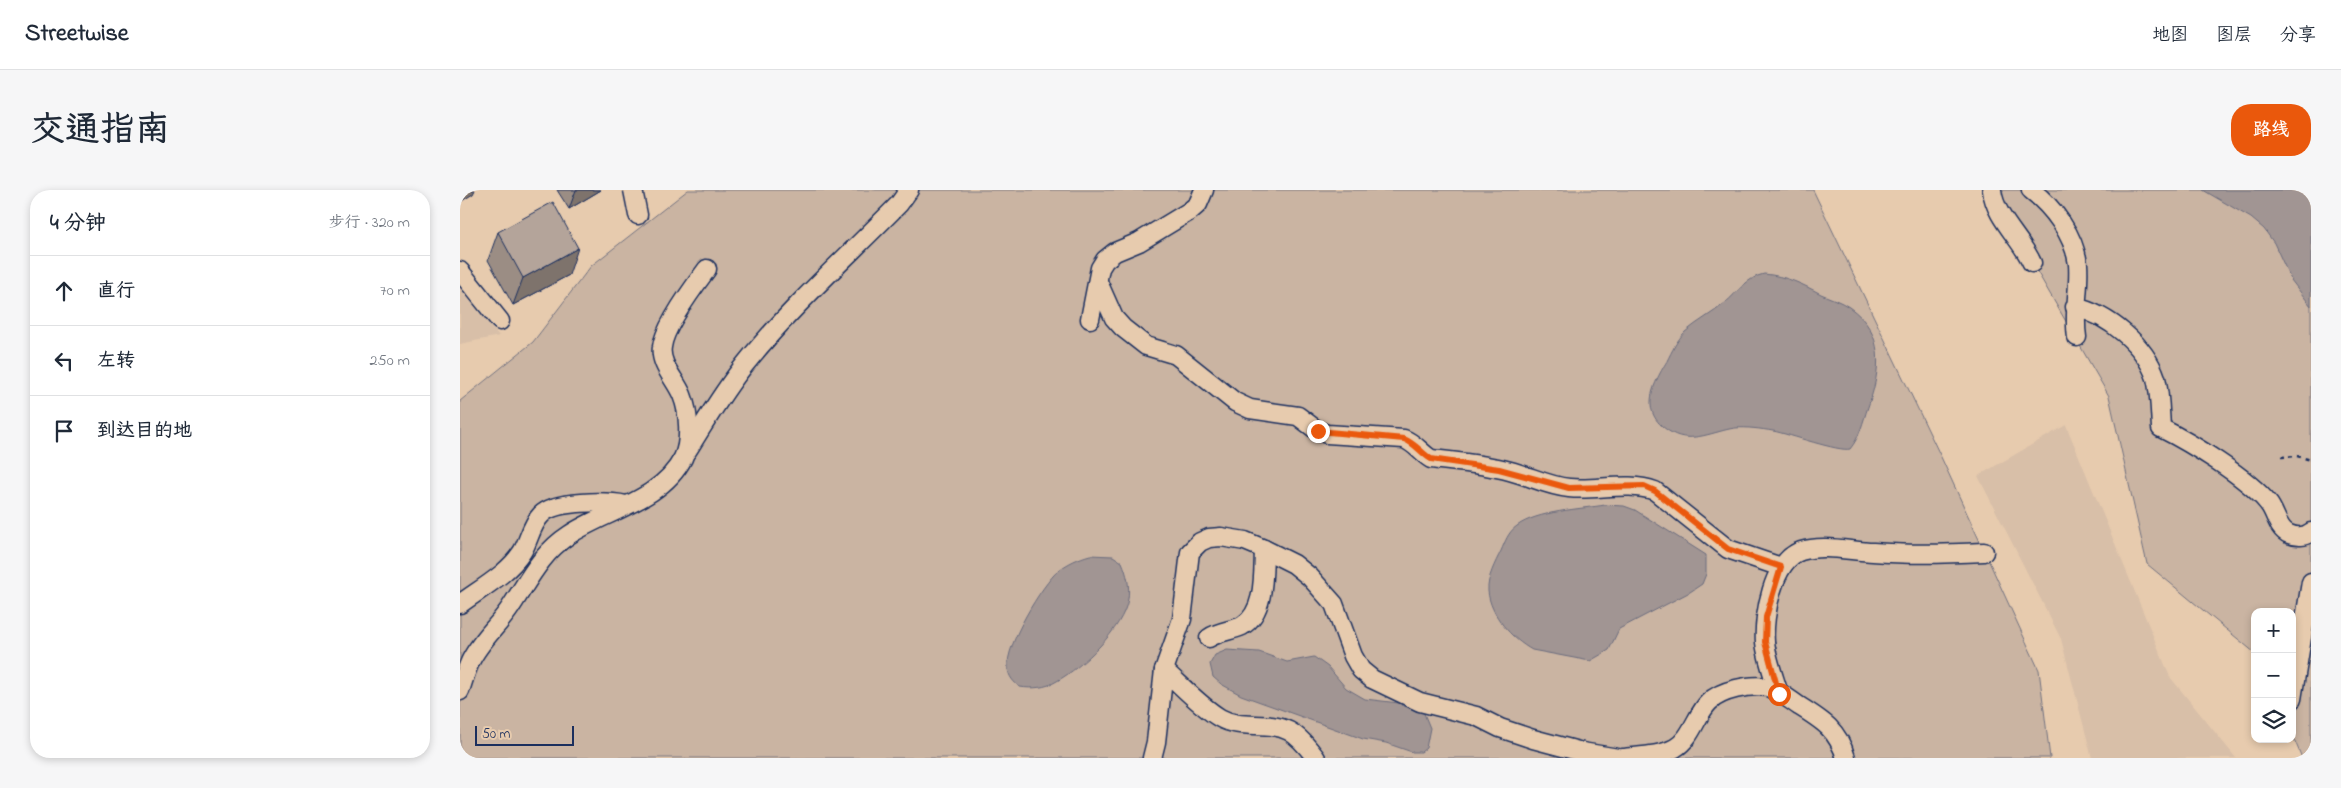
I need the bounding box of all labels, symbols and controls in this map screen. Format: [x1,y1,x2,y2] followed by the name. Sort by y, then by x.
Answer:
[25,17,129,52] text: Streetwise
[2152,23,2188,49] text: 地图
[2216,23,2252,49] text: 图层
[2280,23,2316,49] text: 分享
[2231,104,2311,156] button: 路线
[30,106,170,157] text: 交通指南
[50,209,106,239] text: 4 分钟
[329,211,410,235] text: 步行 · 320 m
[50,277,78,305] icon: ahead
[97,278,135,305] text: 直行
[380,279,410,303] text: 70 m
[50,347,78,375] icon: left
[97,348,135,375] text: 左转
[370,349,410,373] text: 250 m
[50,417,78,445] icon: arrive
[97,418,192,445] text: 到达目的地
[1307,420,1330,443] route end
[2251,608,2296,743] map controls
[2251,608,2296,653] button: +
[2251,653,2296,698] button: −
[1768,683,1791,706] route start
[2251,698,2296,743] button: layers
[475,723,574,746] scale bar
[482,724,510,745] text: 50 m

